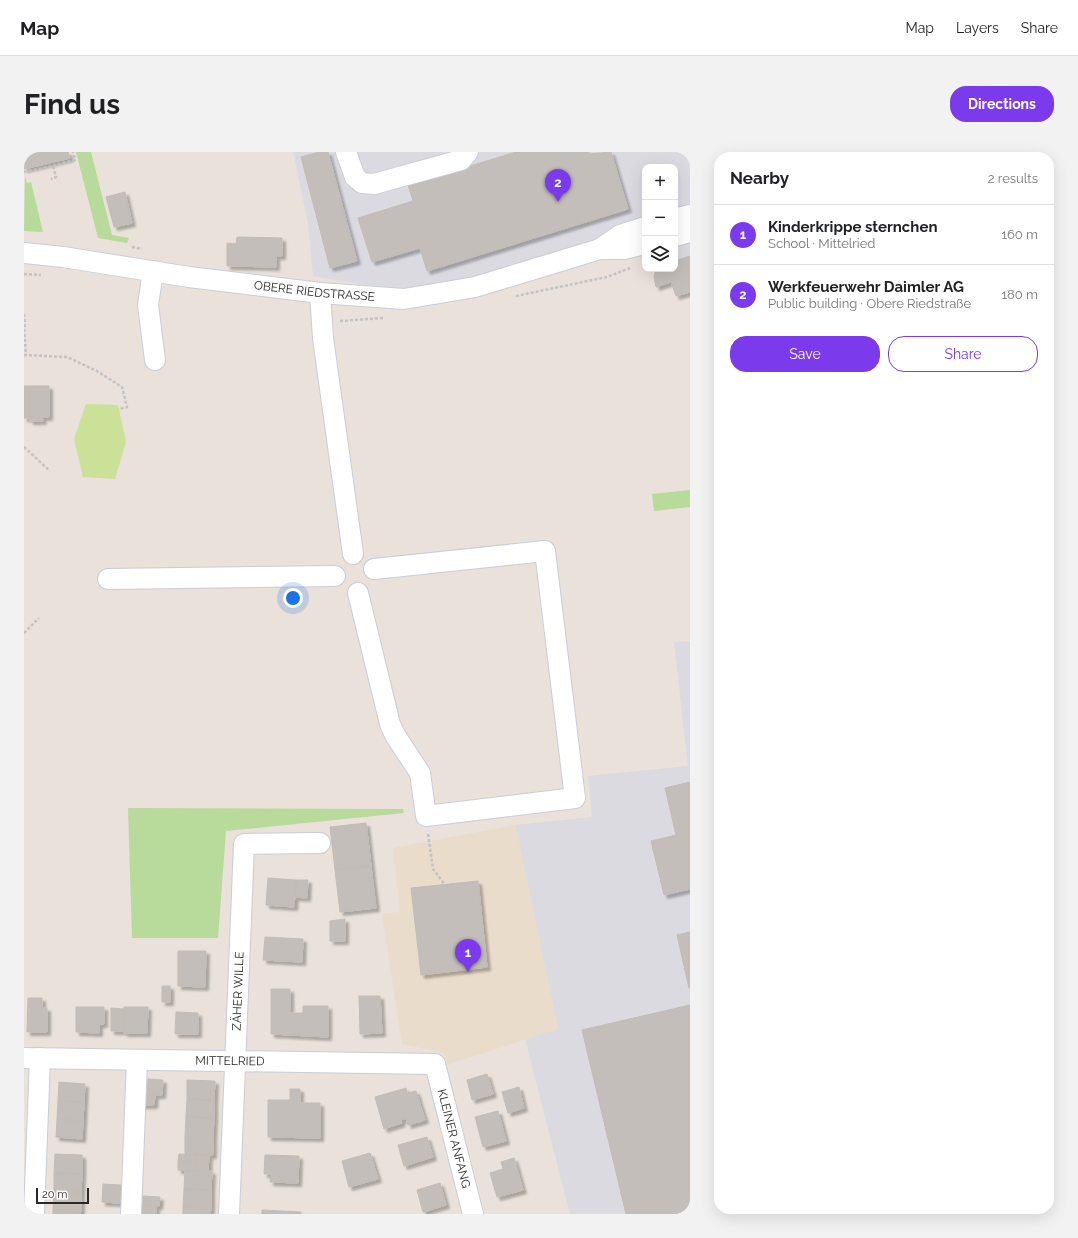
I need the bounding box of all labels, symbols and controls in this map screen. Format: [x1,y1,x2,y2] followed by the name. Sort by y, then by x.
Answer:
[20,17,59,39] text: Map
[906,20,934,36] text: Map
[956,20,999,36] text: Layers
[1021,20,1058,36] text: Share
[950,86,1054,122] button: Directions
[24,88,120,121] text: Find us
[642,164,678,272] map controls
[642,164,678,200] button: +
[730,168,789,188] text: Nearby
[545,169,571,202] pin: 2
[988,171,1038,186] text: 2 results
[642,200,678,236] button: −
[768,218,937,236] text: Kinderkrippe sternchen
[740,227,746,242] text: 1
[1001,227,1038,242] text: 160 m
[642,236,678,272] button: layers
[768,236,875,251] text: School · Mittelried
[253,278,375,304] street label: OBERE RIEDSTRASSE
[768,278,964,296] text: Werkfeuerwehr Daimler AG
[739,287,747,302] text: 2
[1002,287,1038,302] text: 180 m
[768,296,971,311] text: Public building · Obere Riedstraße
[730,336,880,372] button: Save
[888,336,1038,372] button: Share
[283,588,303,608] your location
[455,939,481,972] pin: 1
[229,951,247,1031] street label: ZÄHER WILLE
[195,1054,265,1069] street label: MITTELRIED
[435,1088,473,1190] street label: KLEINER ANFANG
[36,1186,89,1205] scale bar
[42,1188,67,1201] text: 20 m

